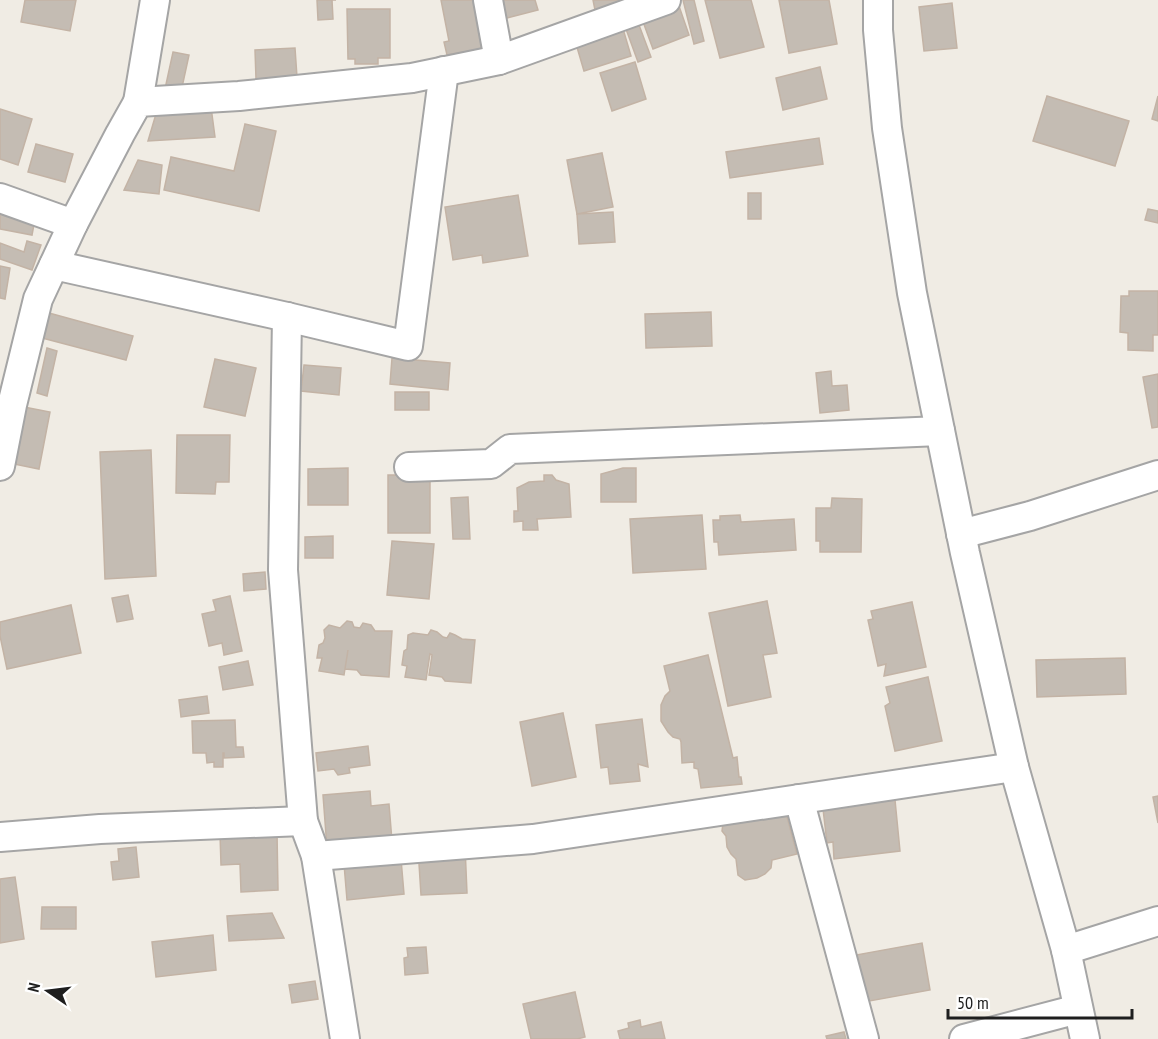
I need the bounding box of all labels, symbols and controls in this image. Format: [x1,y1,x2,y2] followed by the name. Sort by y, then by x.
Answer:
[18,961,78,1021] north arrow
[23,981,44,994] text: N
[948,982,1132,1020] scale bar
[957,991,989,1014] text: 50 m

